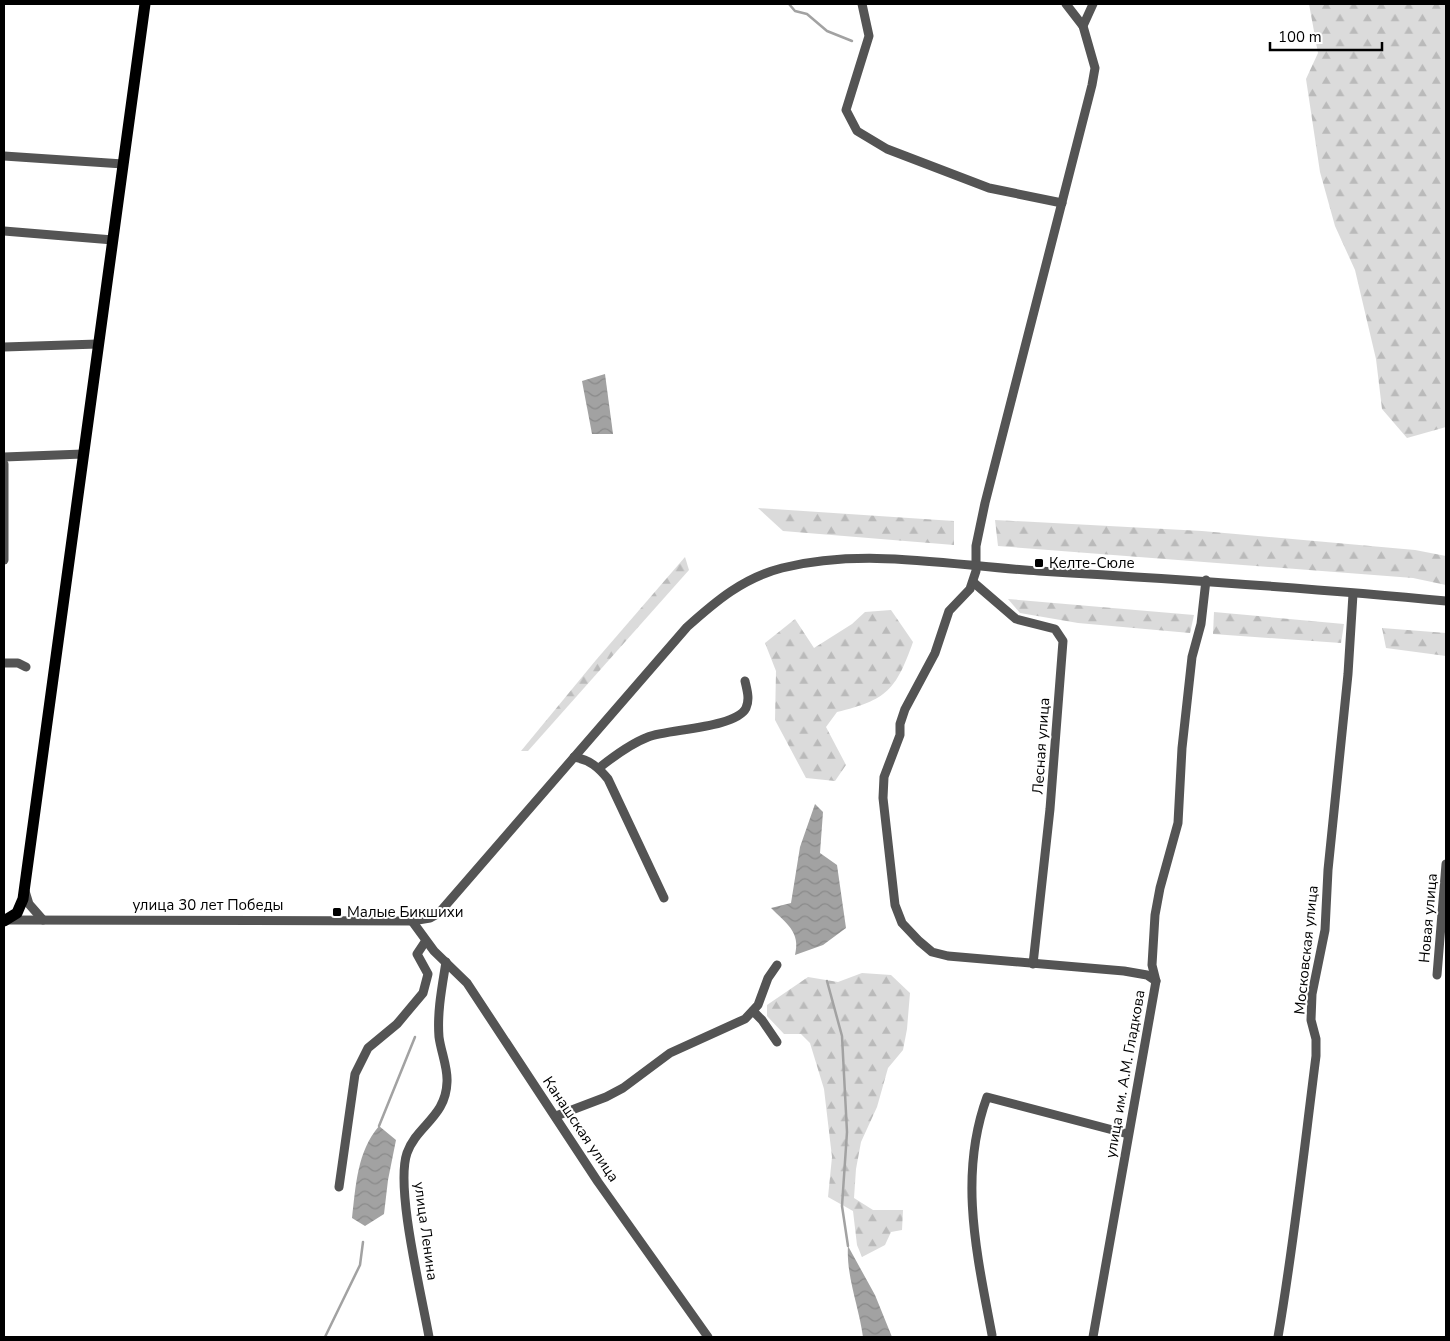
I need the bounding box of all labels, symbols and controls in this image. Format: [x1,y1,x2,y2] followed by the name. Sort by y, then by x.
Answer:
[1270,20,1382,52] scale bar
[1278,27,1322,47] text: 100 m
[1049,553,1135,573] place label: Келте-Сюле
[1033,557,1045,569] marker: Келте-Сюле
[1028,697,1054,795] street label: Лесная улица
[1414,872,1442,964] street label: Новая улица
[1289,884,1323,1016] street label: Московская улица
[132,895,284,915] street label: улица 30 лет Победы
[347,902,464,922] place label: Малые Бикшихи
[331,906,343,918] marker: Малые Бикшихи
[1100,988,1150,1160] street label: улица им. А.М. Гладкова
[538,1072,624,1186] street label: Канашская улица
[409,1180,443,1282] street label: улица Ленина

